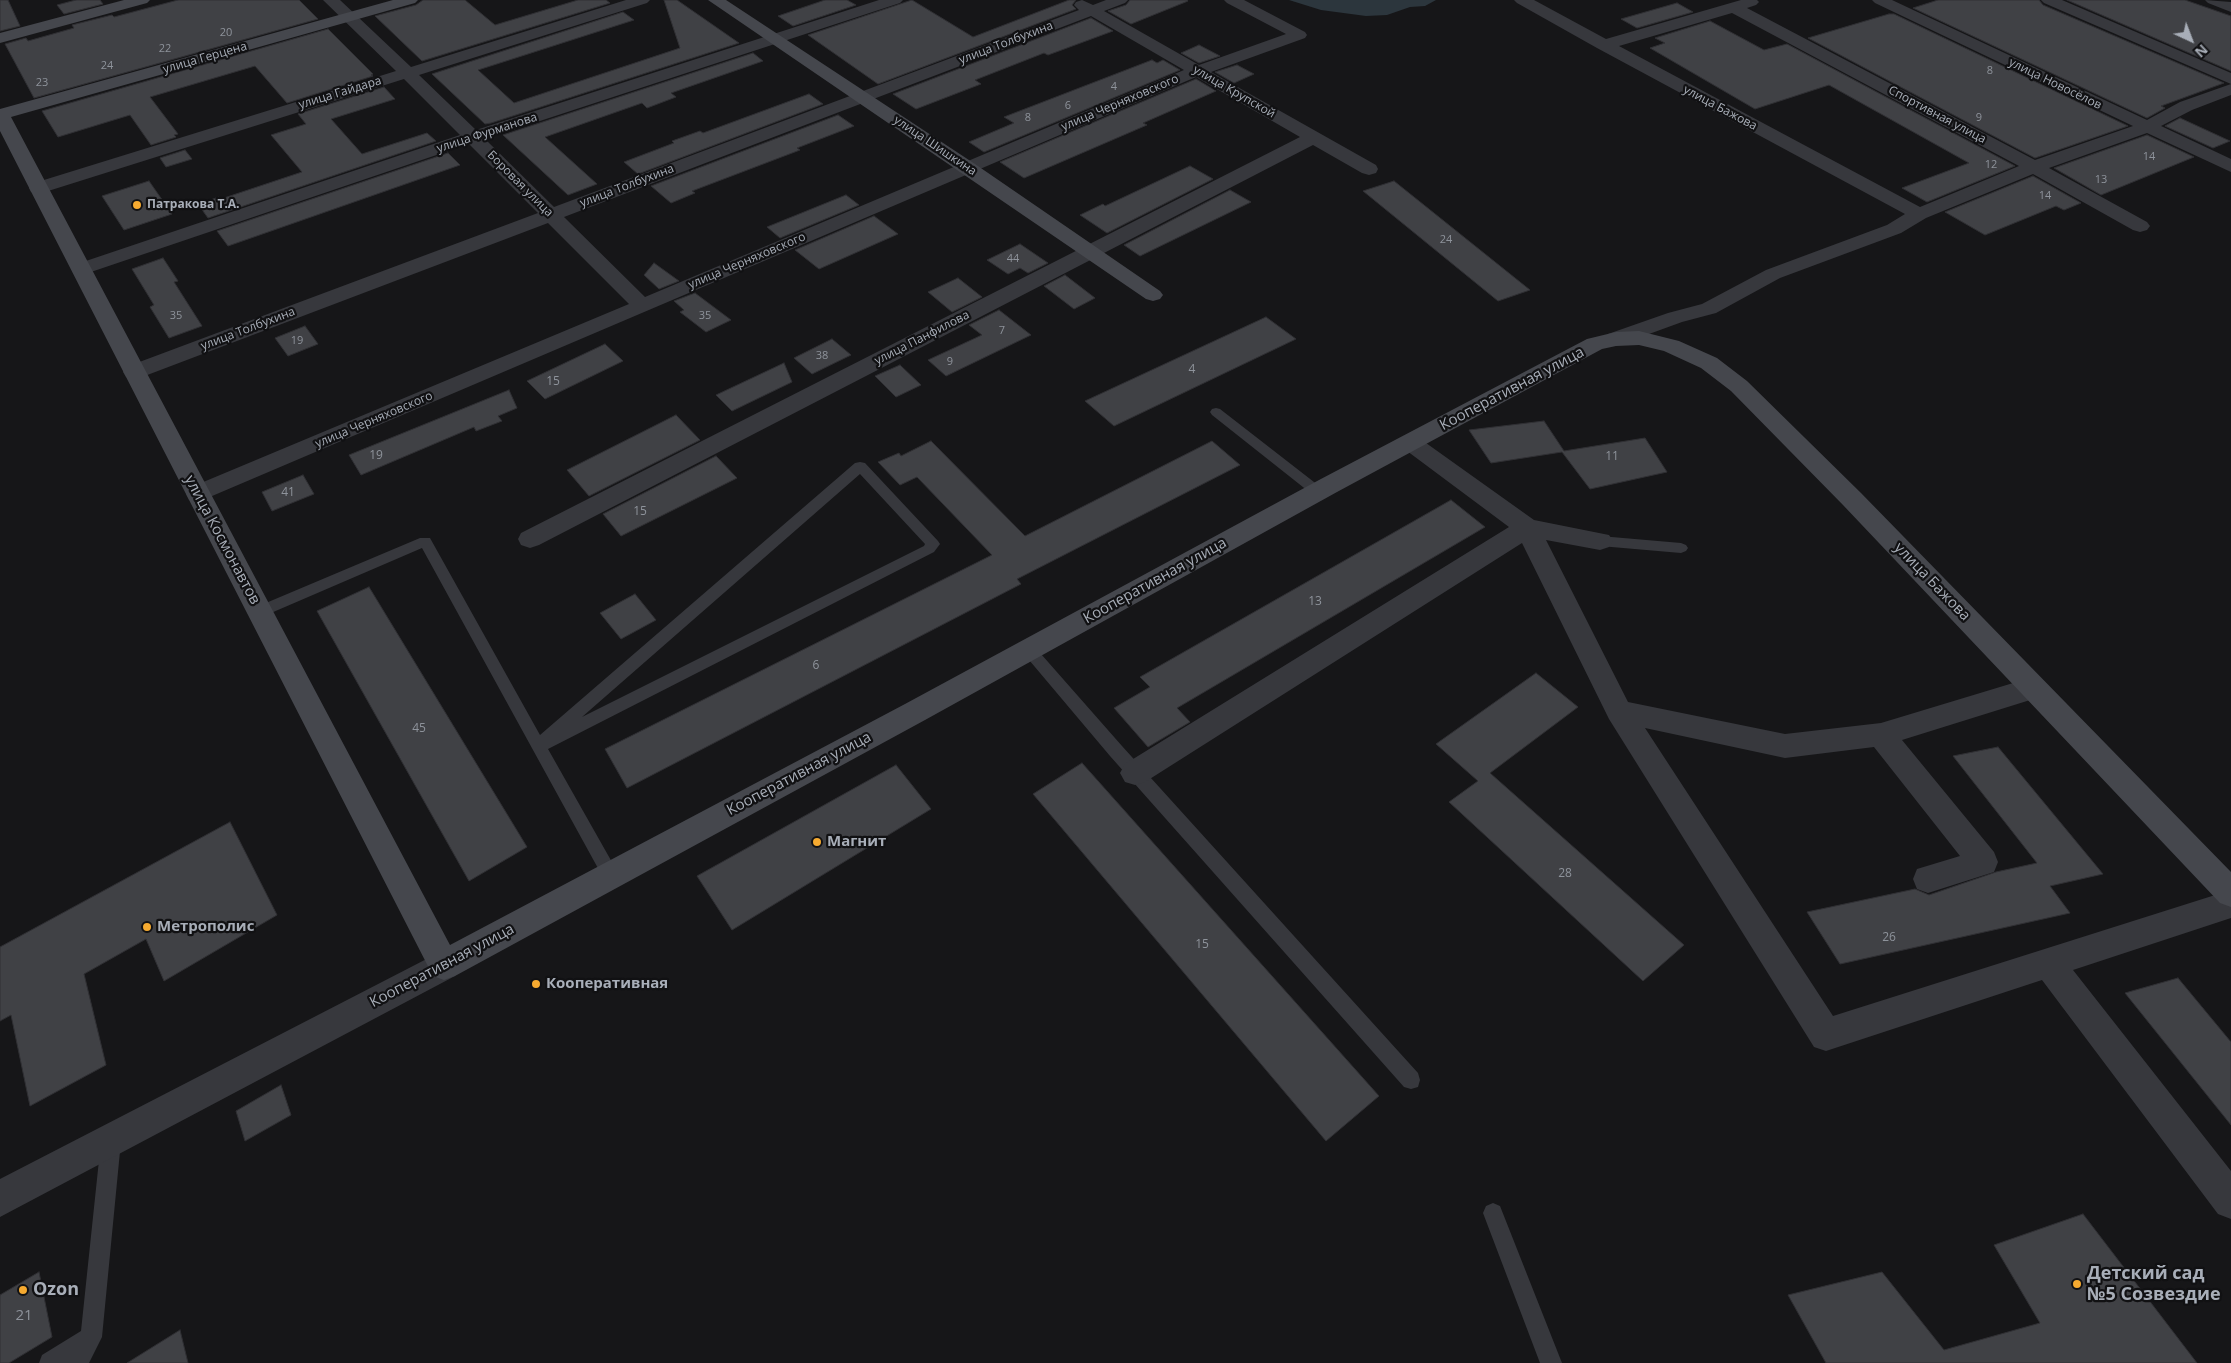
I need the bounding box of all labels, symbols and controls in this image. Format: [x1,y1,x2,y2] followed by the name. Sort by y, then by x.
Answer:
[2166,15,2216,65] north arrow
[957,18,1055,68] street label: улица Толбухина
[220,26,232,40] house number: 20
[161,39,249,77] street label: улица Герцена
[2191,40,2212,62] text: N
[159,42,171,56] house number: 22
[2006,55,2104,113] street label: улица Новосёлов
[101,59,113,73] house number: 24
[1190,63,1278,121] street label: улица Крупской
[1987,64,1993,78] house number: 8
[1059,72,1181,134] street label: улица Черняховского
[297,74,383,112] street label: улица Гайдара
[36,76,48,90] house number: 23
[1111,80,1117,94] house number: 4
[1681,83,1759,133] street label: улица Бажова
[1886,83,1988,147] street label: Спортивная улица
[1065,99,1071,113] house number: 6
[435,110,539,156] street label: улица Фурманова
[1025,111,1031,125] house number: 8
[1976,111,1982,125] house number: 9
[891,113,979,179] street label: улица Шишкина
[484,148,556,220] street label: Боровая улица
[2143,150,2155,164] house number: 14
[1985,158,1997,172] house number: 12
[578,161,676,211] street label: улица Толбухина
[2095,173,2107,187] house number: 13
[2039,189,2051,203] house number: 14
[147,198,240,212] place label: Патракова Т.А.
[131,199,143,211] marker: Патракова Т.А.
[686,230,808,292] street label: улица Черняховского
[1440,233,1452,247] house number: 24
[1007,252,1019,266] house number: 44
[199,304,297,354] street label: улица Толбухина
[872,308,972,368] street label: улица Панфилова
[170,309,182,323] house number: 35
[699,309,711,323] house number: 35
[999,324,1005,338] house number: 7
[291,334,303,348] house number: 19
[1437,343,1587,435] street label: Кооперативная улица
[816,349,828,363] house number: 38
[947,355,953,369] house number: 9
[1189,363,1195,377] house number: 4
[546,375,560,389] house number: 15
[313,389,435,451] street label: улица Черняховского
[369,449,383,463] house number: 19
[1605,450,1619,464] house number: 11
[180,472,264,608] street label: улица Космонавтов
[281,486,295,500] house number: 41
[633,505,647,519] house number: 15
[1080,534,1230,628] street label: Кооперативная улица
[1890,539,1974,625] street label: улица Бажова
[1308,595,1322,609] house number: 13
[813,659,819,673] house number: 6
[412,722,426,736] house number: 45
[724,728,874,820] street label: Кооперативная улица
[827,833,886,851] place label: Магнит
[811,836,823,848] marker: Магнит
[1558,867,1572,881] house number: 28
[157,918,254,936] place label: Метрополис
[367,920,517,1012] street label: Кооперативная улица
[141,921,153,933] marker: Метрополис
[1882,931,1896,945] house number: 26
[1195,938,1209,952] house number: 15
[546,975,668,993] place label: Кооперативная
[530,978,542,990] marker: Кооперативная
[2087,1263,2221,1306] place label: Детский сад №5 Созвездие
[2071,1278,2083,1290] marker: Детский сад №5 Созвездие
[33,1279,79,1301] place label: Ozon
[17,1284,29,1296] marker: Ozon
[15,1307,33,1325] house number: 21

